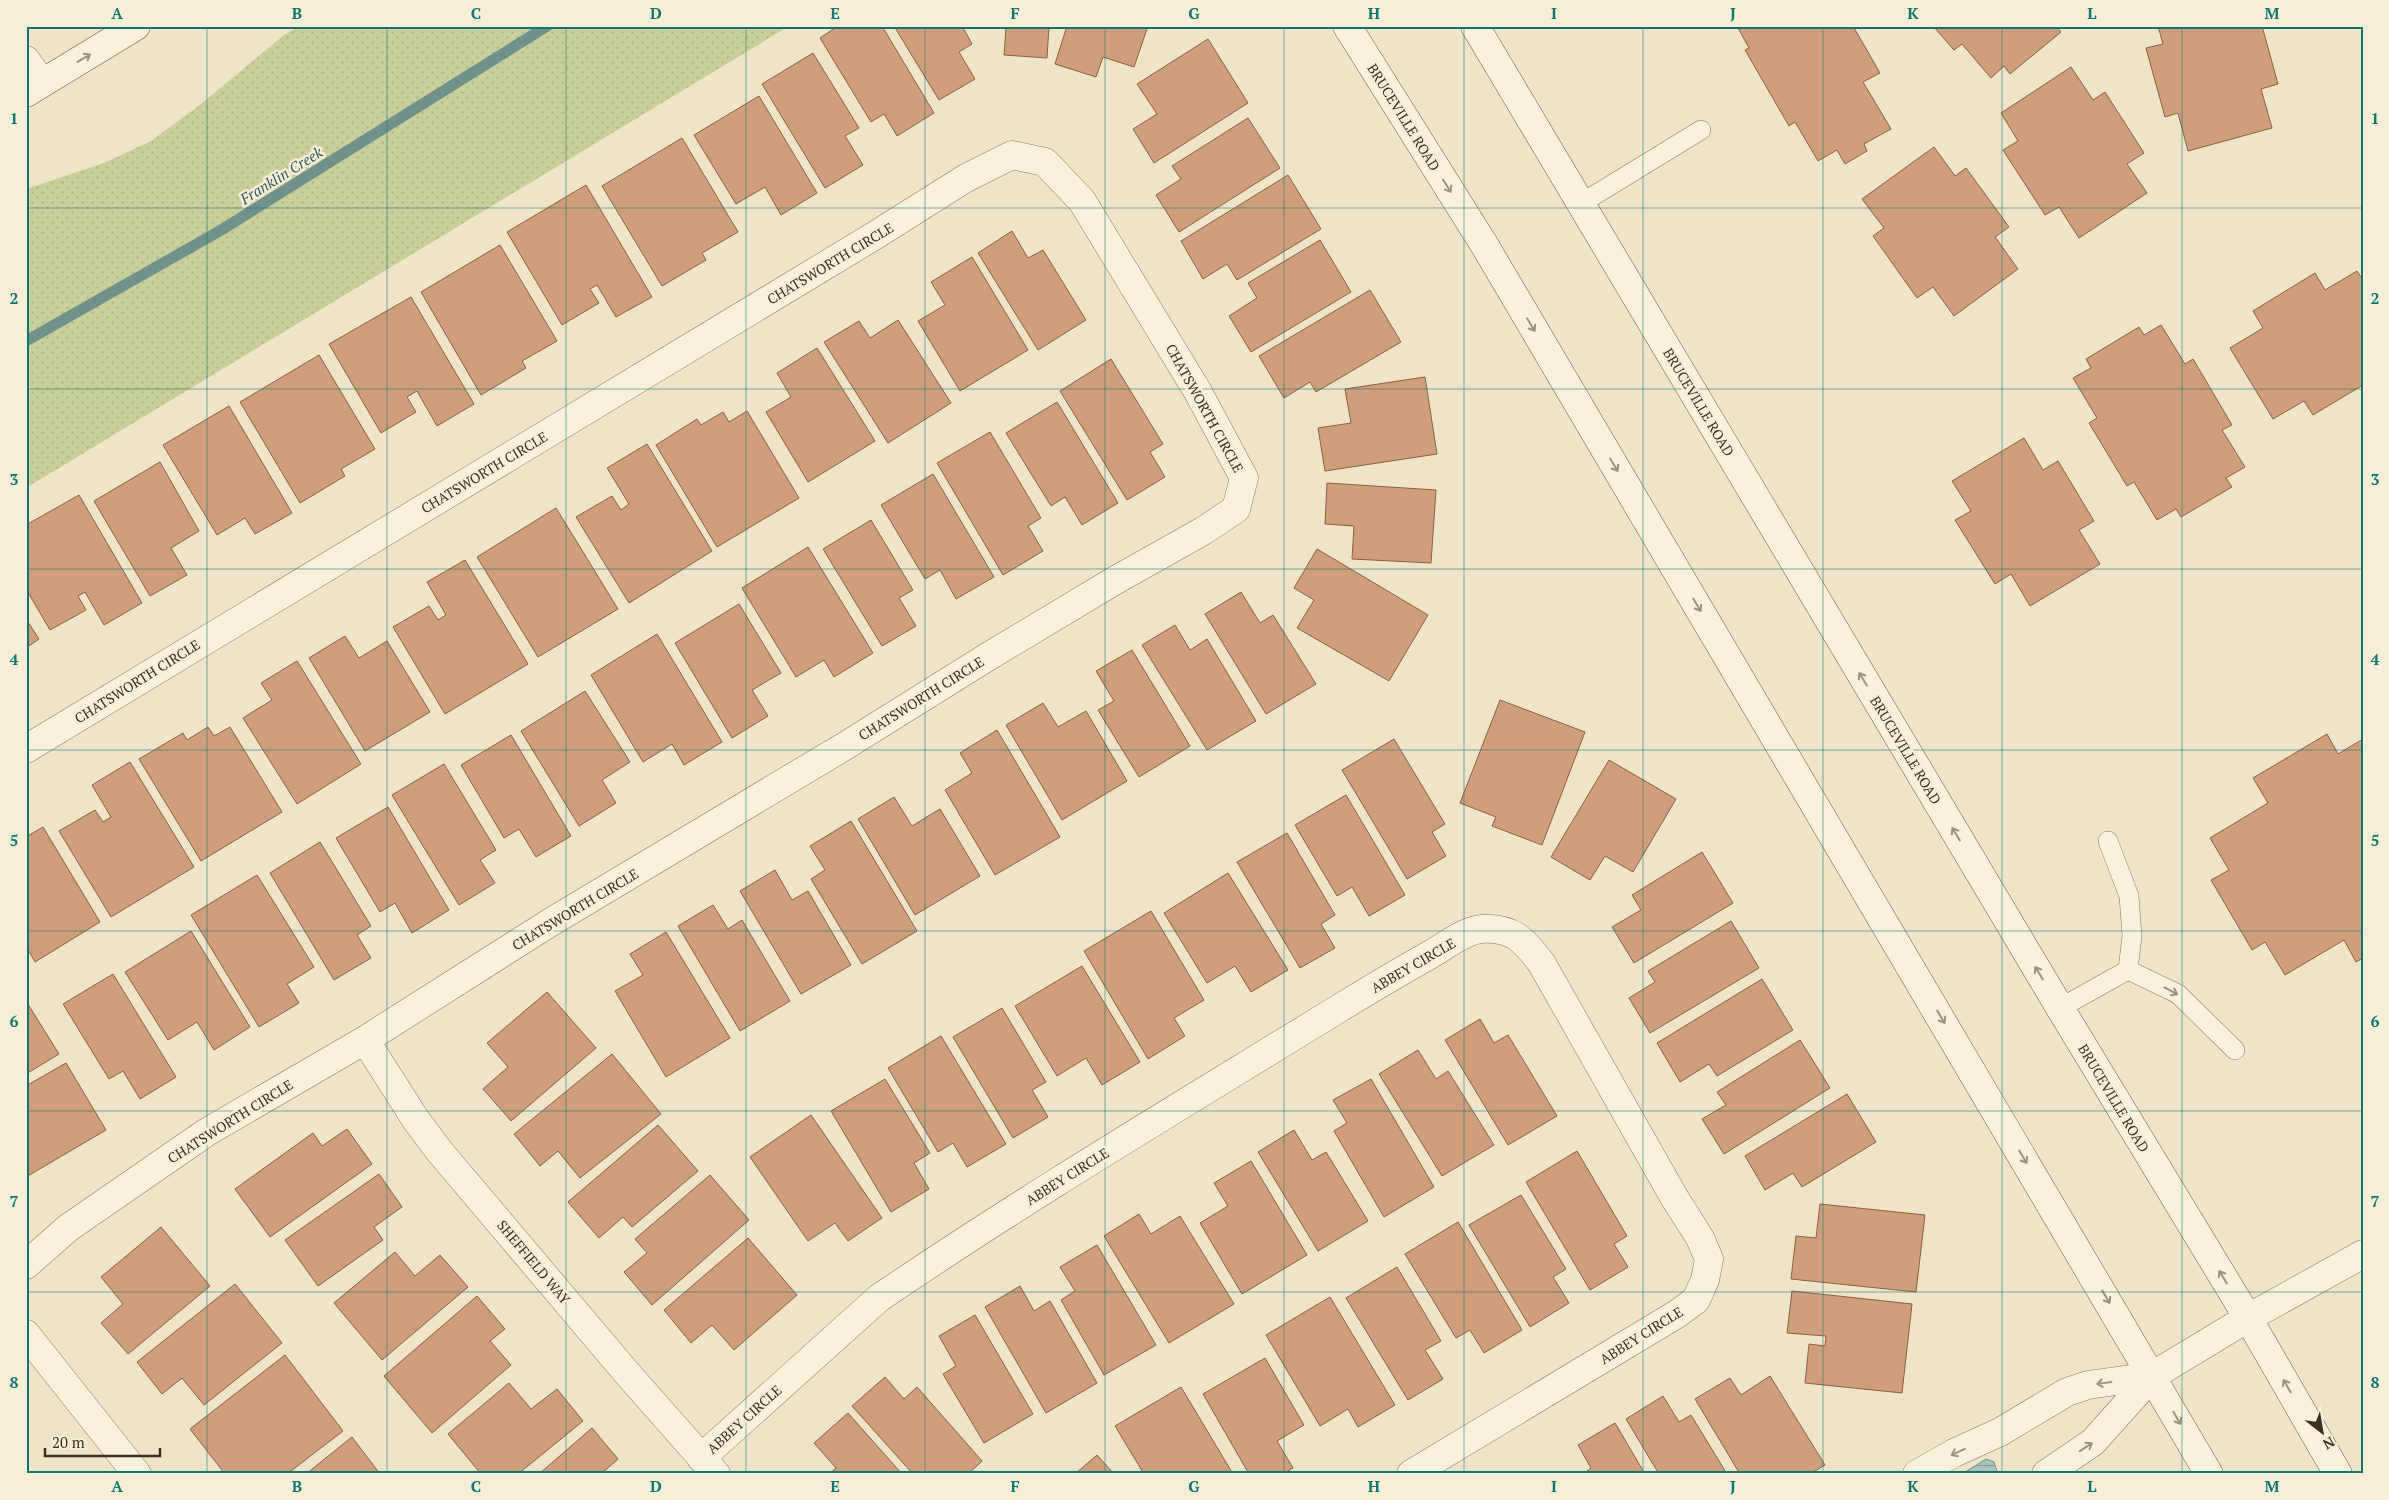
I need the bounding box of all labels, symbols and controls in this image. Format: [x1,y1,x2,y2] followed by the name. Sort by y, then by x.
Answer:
[111,2,123,24] text: A
[292,2,302,24] text: B
[471,2,481,24] text: C
[650,2,662,24] text: D
[830,2,840,24] text: E
[1010,2,1020,24] text: F
[1188,2,1200,24] text: G
[1368,2,1380,24] text: H
[1551,2,1557,24] text: I
[1730,2,1736,24] text: J
[1907,2,1919,24] text: K
[2087,2,2097,24] text: L
[2265,2,2280,24] text: M
[76,52,90,62] one-way arrow
[1363,60,1445,174] street label: BRUCEVILLE ROAD
[9,107,19,129] text: 1
[2370,107,2380,129] text: 1
[235,141,327,209] water label: Franklin Creek
[1443,179,1453,193] one-way arrow
[763,218,897,308] street label: CHATSWORTH CIRCLE
[9,287,19,309] text: 2
[2370,287,2380,309] text: 2
[1527,318,1537,332] one-way arrow
[1162,340,1248,476] street label: CHATSWORTH CIRCLE
[1659,344,1739,460] street label: BRUCEVILLE ROAD
[417,427,551,517] street label: CHATSWORTH CIRCLE
[1610,458,1620,472] one-way arrow
[9,468,19,490] text: 3
[2370,468,2380,490] text: 3
[1692,598,1702,612] one-way arrow
[71,635,203,727] street label: CHATSWORTH CIRCLE
[9,648,19,670] text: 4
[2370,648,2380,670] text: 4
[855,652,987,744] street label: CHATSWORTH CIRCLE
[1858,672,1868,686] one-way arrow
[1866,692,1946,808] street label: BRUCEVILLE ROAD
[1950,827,1960,841] one-way arrow
[9,829,19,851] text: 5
[2370,829,2380,851] text: 5
[508,864,642,954] street label: CHATSWORTH CIRCLE
[1367,933,1459,997] street label: ABBEY CIRCLE
[2033,967,2043,981] one-way arrow
[2164,986,2179,996] one-way arrow
[9,1010,19,1032] text: 6
[1936,1010,1946,1024] one-way arrow
[2370,1010,2380,1032] text: 6
[2074,1040,2154,1156] street label: BRUCEVILLE ROAD
[164,1075,296,1167] street label: CHATSWORTH CIRCLE
[1022,1143,1112,1209] street label: ABBEY CIRCLE
[2019,1150,2029,1164] one-way arrow
[9,1190,19,1212] text: 7
[2370,1190,2380,1212] text: 7
[493,1216,575,1309] street label: SHEFFIELD WAY
[2217,1270,2227,1284] one-way arrow
[2101,1290,2111,1304] one-way arrow
[1596,1302,1686,1368] street label: ABBEY CIRCLE
[9,1371,19,1393] text: 8
[2370,1371,2380,1393] text: 8
[2096,1378,2112,1388] one-way arrow
[2282,1379,2291,1394] one-way arrow
[702,1380,786,1458] street label: ABBEY CIRCLE
[2296,1408,2346,1458] north arrow
[2172,1411,2182,1425] one-way arrow
[45,1425,160,1457] scale bar
[52,1432,85,1452] text: 20 m
[2319,1433,2338,1455] text: N
[2079,1442,2093,1452] one-way arrow
[1951,1447,1966,1457] one-way arrow
[111,1475,123,1497] text: A
[292,1475,302,1497] text: B
[471,1475,481,1497] text: C
[650,1475,662,1497] text: D
[830,1475,840,1497] text: E
[1010,1475,1020,1497] text: F
[1188,1475,1200,1497] text: G
[1368,1475,1380,1497] text: H
[1551,1475,1557,1497] text: I
[1730,1475,1736,1497] text: J
[1907,1475,1919,1497] text: K
[2087,1475,2097,1497] text: L
[2265,1475,2280,1497] text: M

